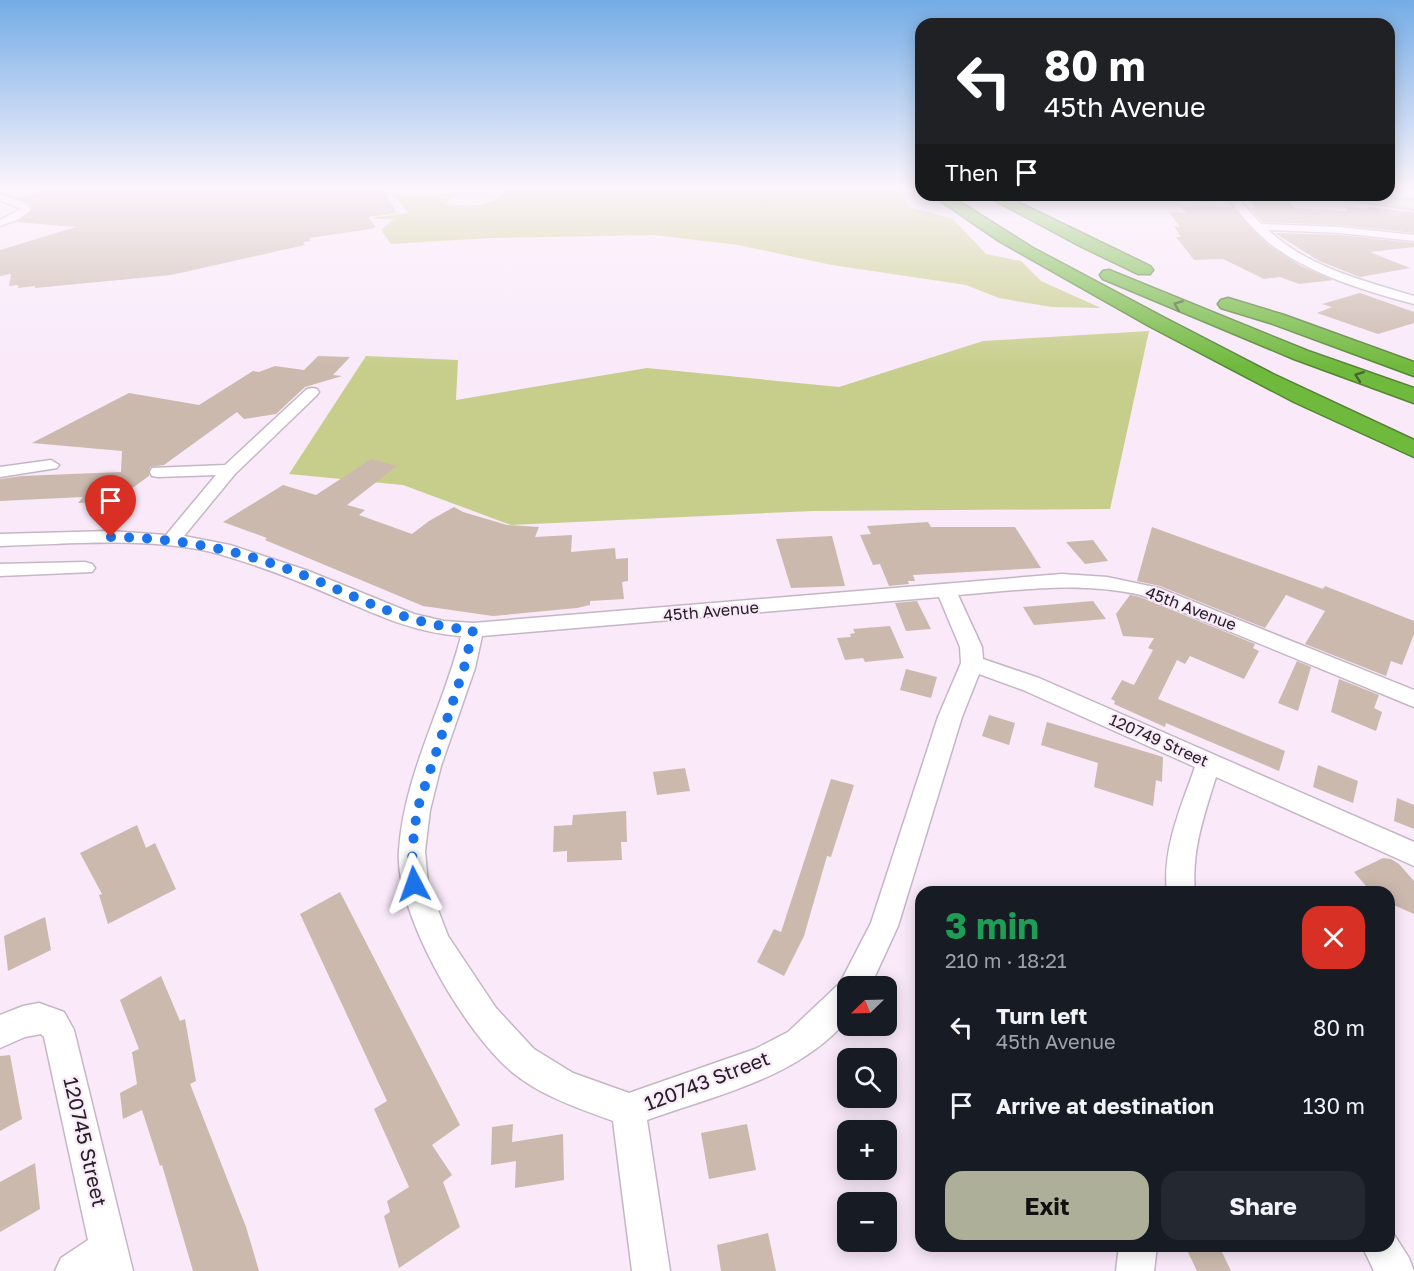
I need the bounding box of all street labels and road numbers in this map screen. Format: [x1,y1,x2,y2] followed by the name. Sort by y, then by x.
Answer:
[1143,582,1239,634] street label: 45th Avenue
[662,597,760,625] street label: 45th Avenue
[1106,709,1212,771] street label: 120749 Street
[641,1045,773,1115] street label: 120743 Street
[59,1075,113,1209] street label: 120745 Street

